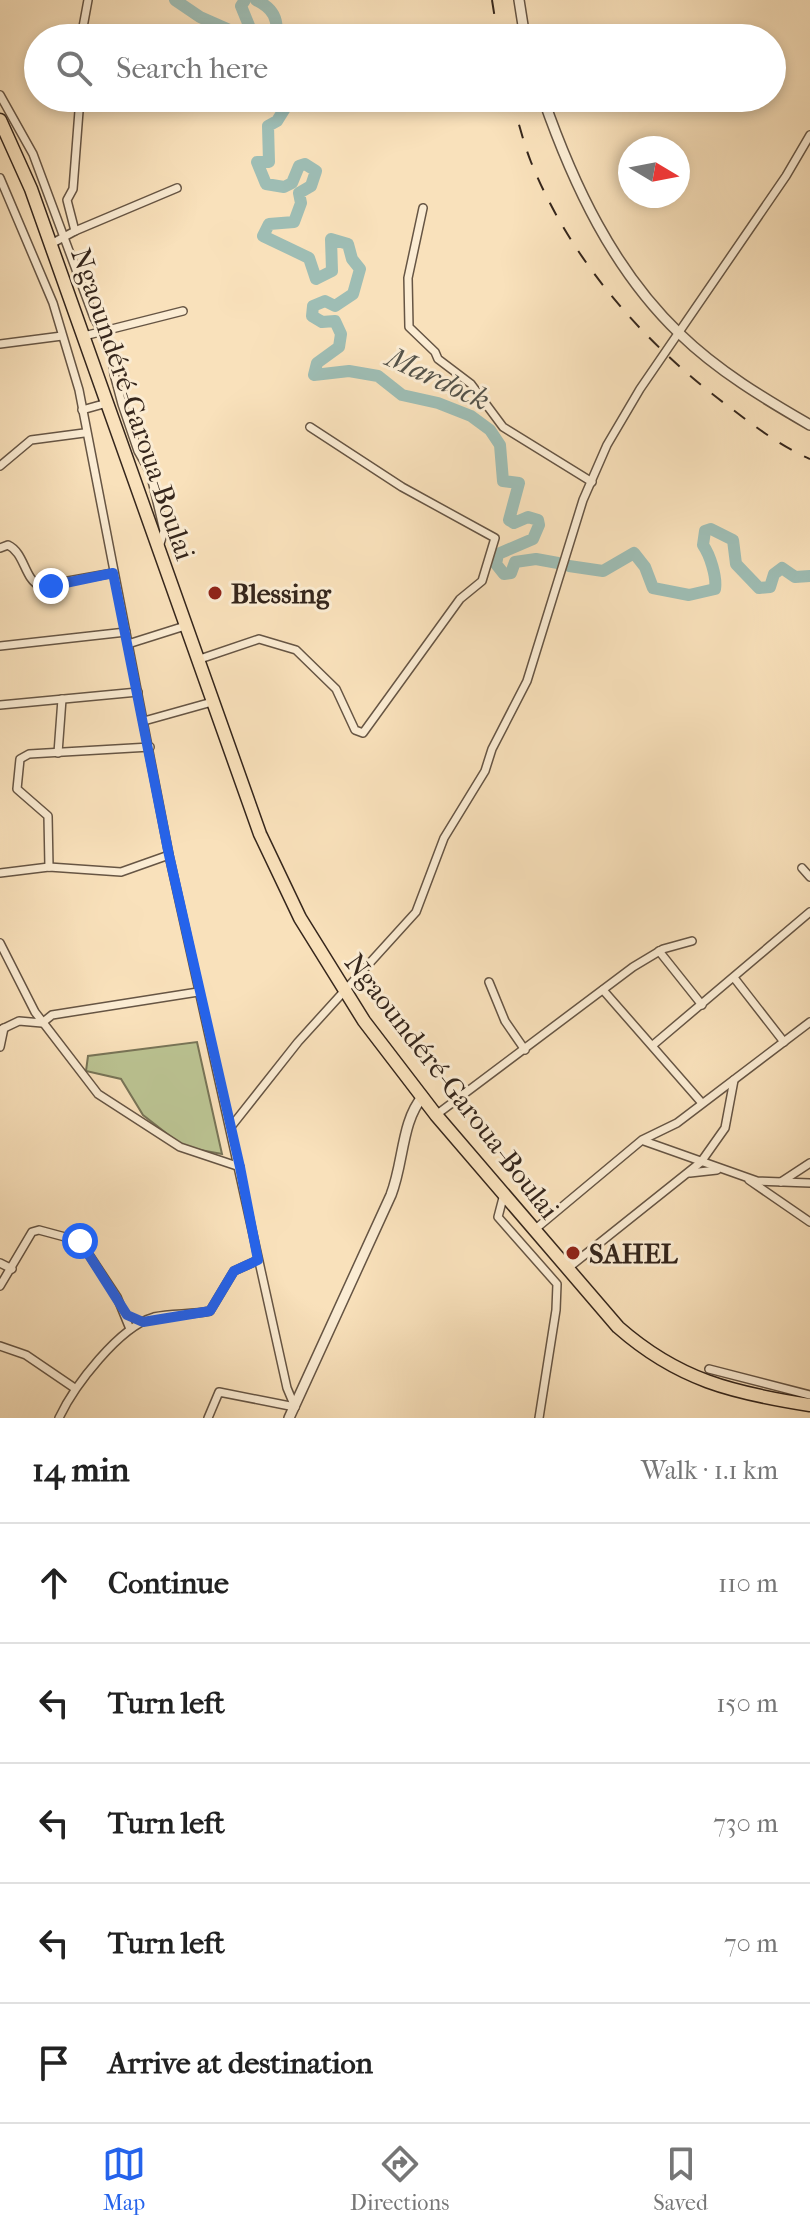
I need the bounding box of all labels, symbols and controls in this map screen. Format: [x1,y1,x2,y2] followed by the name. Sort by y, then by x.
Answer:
[24,24,786,112] search box
[52,46,96,90] icon: search
[116,51,268,86] text: Search here
[618,136,690,208] north arrow
[64,244,202,564] street label: Ngaoundéré-Garoua-Boulai
[379,339,495,418] water label: Mardock
[33,568,69,604] route end
[231,577,332,610] place label: Blessing
[206,584,224,602] marker: Blessing
[338,947,566,1225] street label: Ngaoundéré-Garoua-Boulai
[62,1223,98,1259] route start
[589,1237,679,1270] place label: SAHEL
[564,1244,582,1262] marker: SAHEL
[32,1450,130,1490] text: 14 min
[641,1455,778,1486] text: Walk · 1.1 km
[32,1561,76,1605] icon: ahead
[108,1566,229,1601] text: Continue
[718,1568,778,1599] text: 110 m
[32,1681,76,1725] icon: left
[108,1686,225,1721] text: Turn left
[716,1688,778,1719] text: 150 m
[32,1801,76,1845] icon: left
[108,1806,225,1841] text: Turn left
[713,1808,778,1839] text: 730 m
[32,1921,76,1965] icon: left
[108,1926,225,1961] text: Turn left
[724,1928,778,1959] text: 70 m
[32,2041,76,2085] icon: arrive
[108,2046,373,2081] text: Arrive at destination
[102,2142,146,2216] tab: Map
[350,2142,449,2216] tab: Directions
[653,2142,708,2216] tab: Saved

